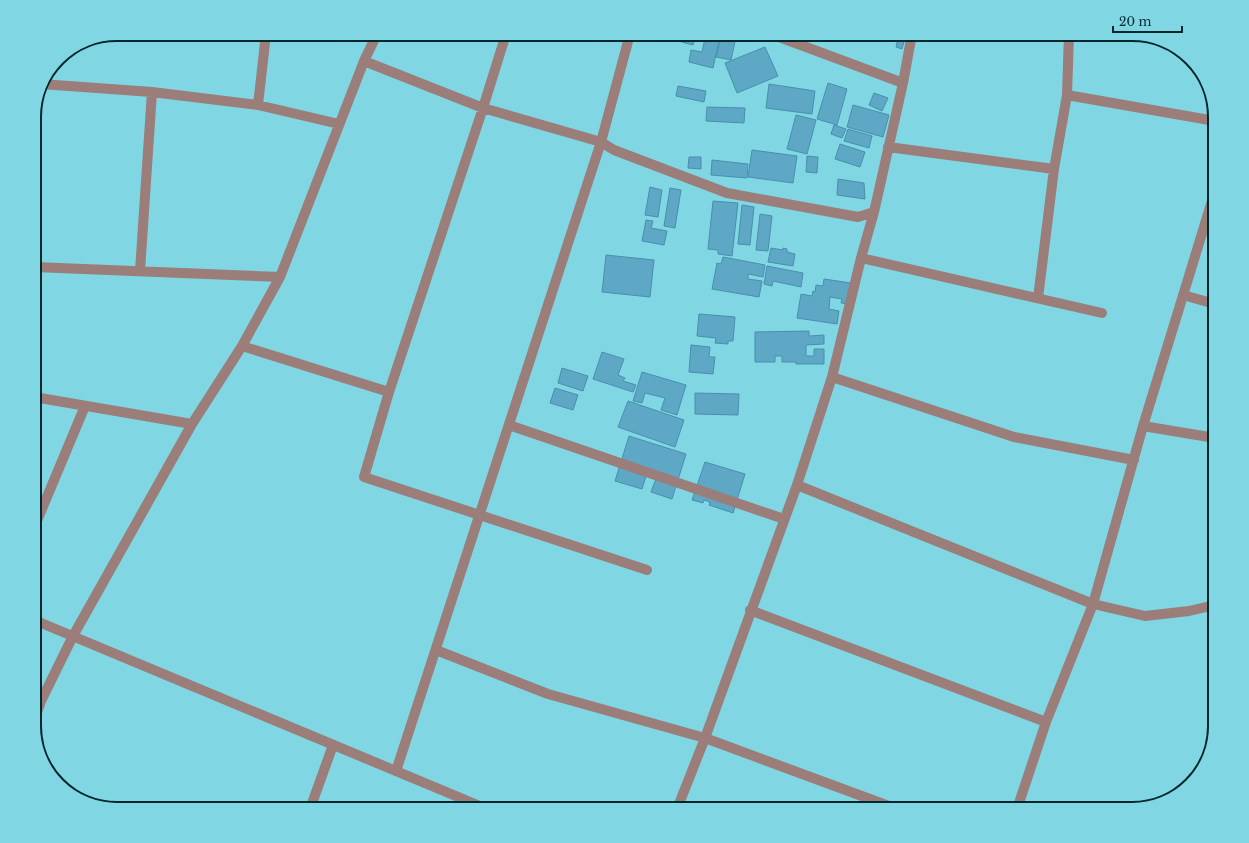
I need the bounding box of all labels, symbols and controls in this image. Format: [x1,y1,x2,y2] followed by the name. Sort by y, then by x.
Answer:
[1113,8,1182,34] scale bar
[1119,14,1151,29] text: 20 m

